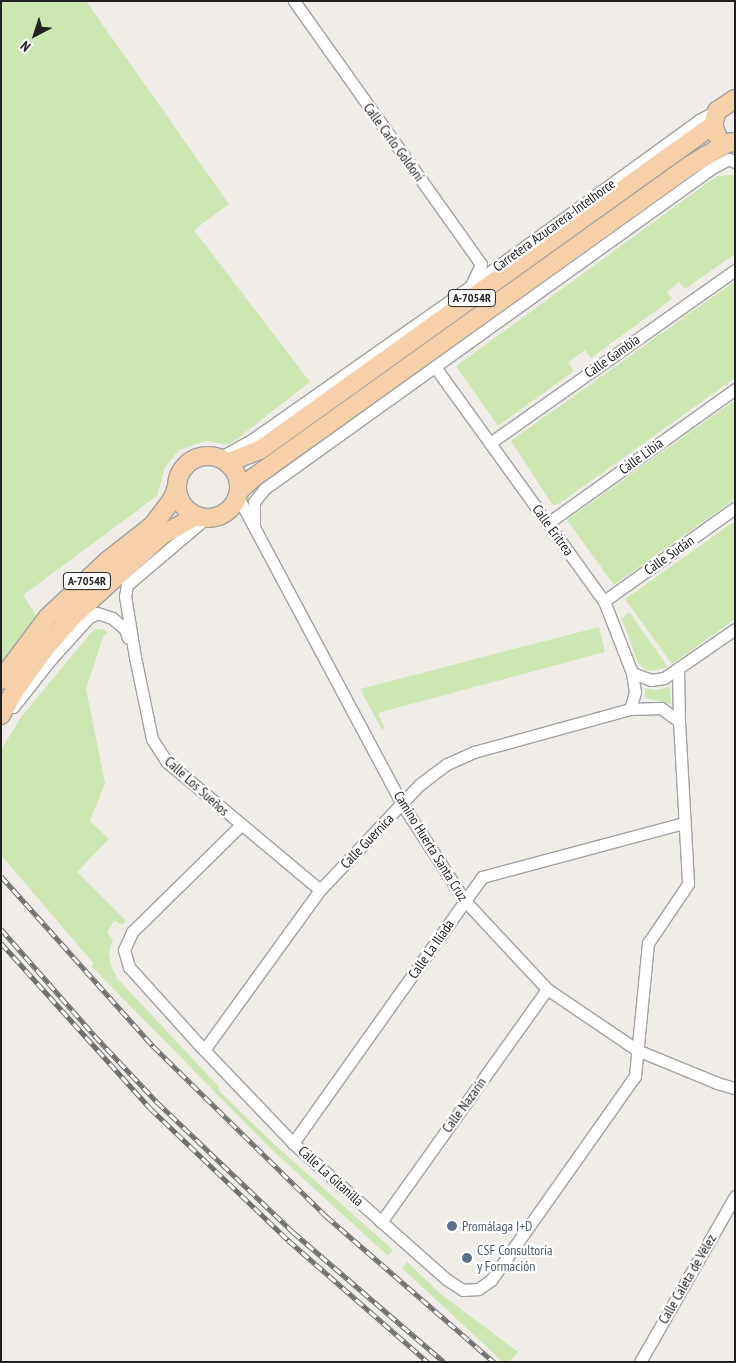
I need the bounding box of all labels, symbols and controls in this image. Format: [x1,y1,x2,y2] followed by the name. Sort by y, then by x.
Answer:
[10,10,60,60] north arrow
[17,37,34,56] text: N
[360,100,428,184] street label: Calle Carlo Goldoni
[490,175,618,275] street label: Carretera Azucarera-Intelhorce
[447,288,497,308] road number: A-7054R
[581,331,643,381] street label: Calle Gambia
[616,434,666,478] street label: Calle Libia
[529,501,577,559] street label: Calle Eritrea
[641,532,697,578] street label: Calle Sudán
[62,572,112,590] road number: A-7054R
[161,753,233,819] street label: Calle Los Sueños
[390,788,472,904] street label: Camino Huerta Santa Cruz
[337,810,397,872] street label: Calle Guernica
[405,916,457,982] street label: Calle La Ilíada
[438,1074,490,1136] street label: Calle Nazarín
[295,1142,367,1210] street label: Calle La Gitanilla
[462,1218,532,1234] place label: Promálaga I+D
[446,1220,458,1232] marker: Promálaga I+D
[655,1231,719,1327] street label: Calle Caleta de Vélez
[477,1242,553,1274] place label: CSF Consultoría y Formación
[461,1252,473,1264] marker: CSF Consultoría y Formación

